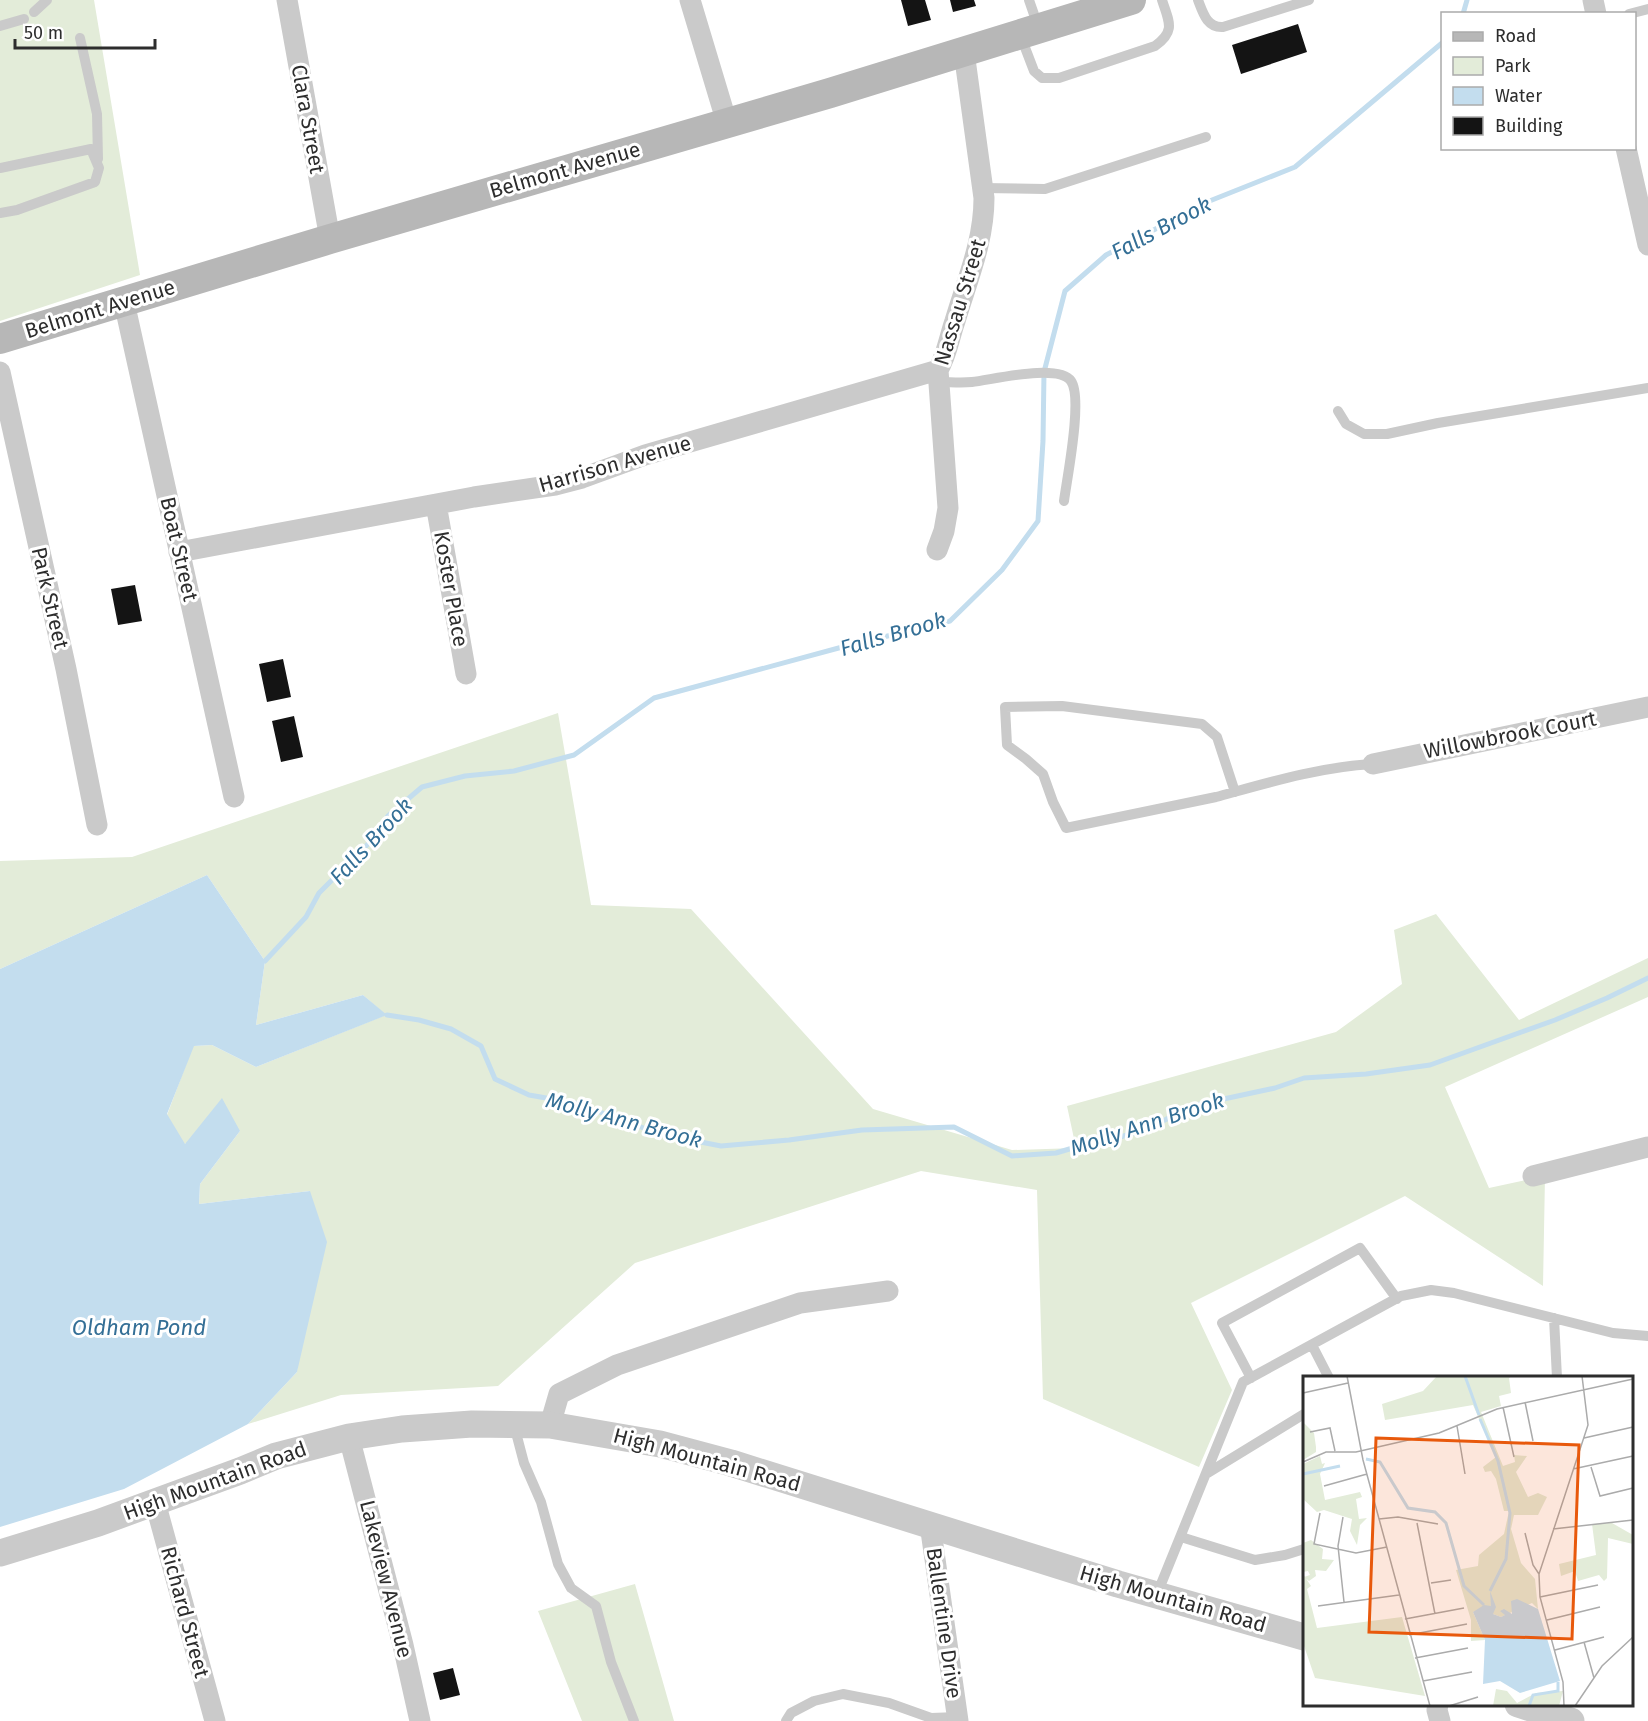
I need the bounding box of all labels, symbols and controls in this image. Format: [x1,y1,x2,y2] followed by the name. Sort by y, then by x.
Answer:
[15,12,154,50] scale bar
[1441,12,1636,150] legend
[24,22,63,44] text: 50 m
[1495,25,1537,47] text: Road
[1495,55,1531,77] text: Park
[286,62,330,176] street label: Clara Street
[1495,85,1542,107] text: Water
[1495,115,1563,137] text: Building
[487,136,643,204] street label: Belmont Avenue
[1106,190,1216,266] water label: Falls Brook
[928,235,992,368] street label: Nassau Street
[22,274,178,344] street label: Belmont Avenue
[536,430,694,498] street label: Harrison Avenue
[154,494,204,604] street label: Boat Street
[428,529,474,649] street label: Koster Place
[26,544,74,652] street label: Park Street
[837,606,949,662] water label: Falls Brook
[1422,705,1599,764] street label: Willowbrook Court
[324,792,418,890] water label: Falls Brook
[543,1086,705,1154] water label: Molly Ann Brook
[1066,1086,1228,1162] water label: Molly Ann Brook
[72,1314,206,1341] water label: Oldham Pond
[1303,1376,1633,1706] inset map
[610,1422,804,1498] street label: High Mountain Road
[120,1436,310,1526] street label: High Mountain Road
[354,1497,418,1661] street label: Lakeview Avenue
[155,1543,215,1681] street label: Richard Street
[921,1546,967,1700] street label: Ballentine Drive
[1077,1560,1269,1638] street label: High Mountain Road

